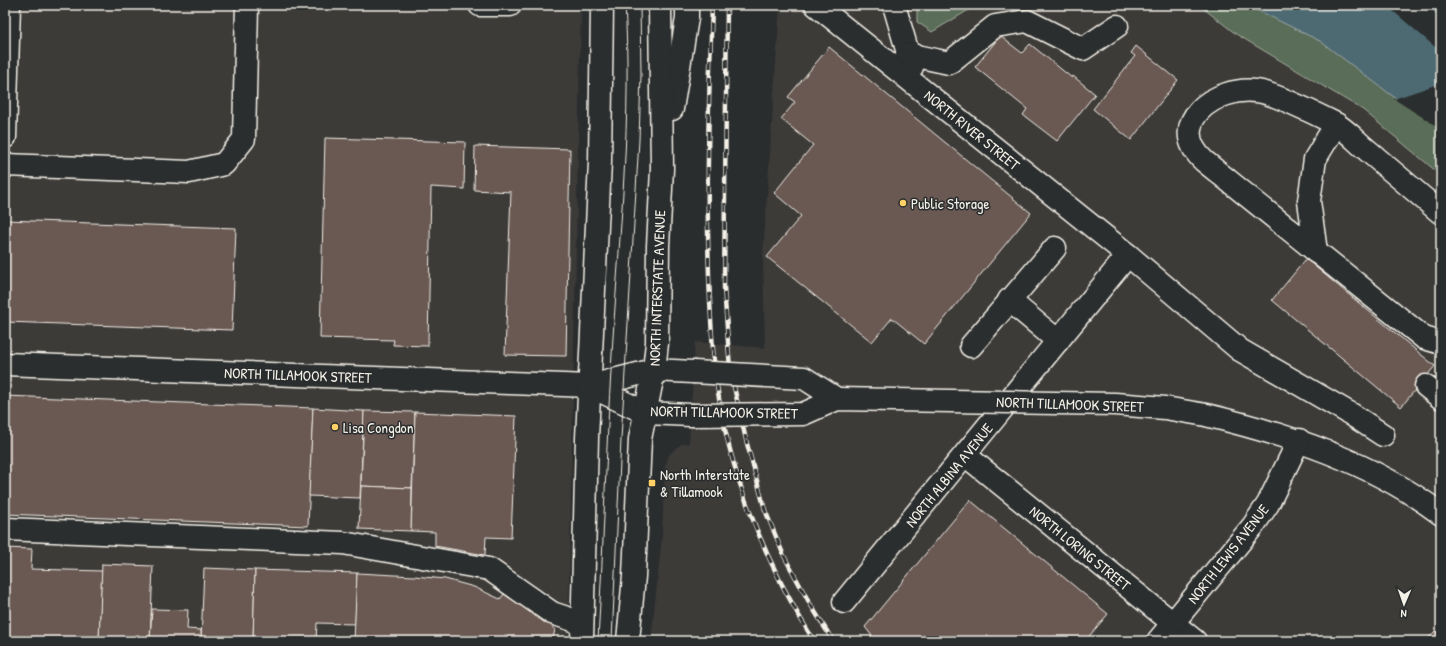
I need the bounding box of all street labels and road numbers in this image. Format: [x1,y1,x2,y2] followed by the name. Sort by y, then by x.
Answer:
[920,85,1025,176] street label: NORTH RIVER STREET
[644,209,670,366] street label: NORTH INTERSTATE AVENUE
[224,362,373,388] street label: NORTH TILLAMOOK STREET
[996,391,1145,417] street label: NORTH TILLAMOOK STREET
[650,400,799,424] street label: NORTH TILLAMOOK STREET
[900,418,998,532] street label: NORTH ALBINA AVENUE
[1182,500,1274,608] street label: NORTH LEWIS AVENUE
[1025,501,1136,596] street label: NORTH LORING STREET

